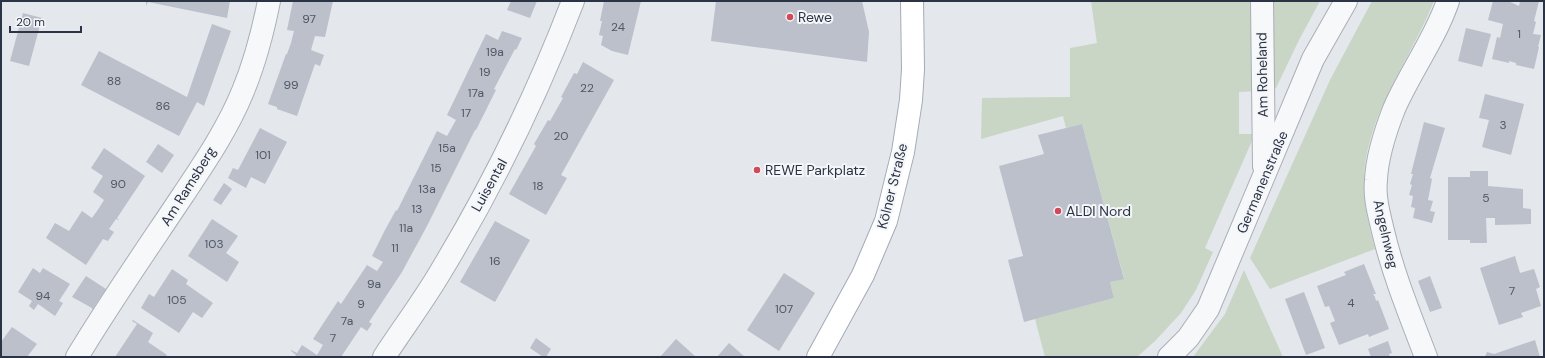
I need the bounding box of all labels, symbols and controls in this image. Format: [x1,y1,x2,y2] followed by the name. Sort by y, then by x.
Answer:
[10,8,81,34] scale bar
[798,8,832,26] place label: Rewe
[302,11,316,27] house number: 97
[785,12,795,22] marker: Rewe
[16,14,45,30] text: 20 m
[611,19,625,35] house number: 24
[1517,26,1521,42] house number: 1
[1252,32,1272,118] street label: Am Roheland
[486,44,504,60] house number: 19a
[479,64,491,80] house number: 19
[107,73,121,89] house number: 88
[283,77,299,93] house number: 99
[580,80,594,96] house number: 22
[468,85,484,101] house number: 17a
[156,98,170,114] house number: 86
[461,105,471,121] house number: 17
[1499,117,1507,133] house number: 3
[553,128,569,144] house number: 20
[1232,128,1292,236] street label: Germanenstraße
[438,140,456,156] house number: 15a
[873,141,911,231] street label: Kölner Straße
[156,143,220,229] street label: Am Ramsberg
[255,147,271,163] house number: 101
[467,155,511,215] street label: Luisental
[430,160,442,176] house number: 15
[765,161,865,179] place label: REWE Parkplatz
[752,165,762,175] marker: REWE Parkplatz
[110,176,126,192] house number: 90
[532,178,544,194] house number: 18
[418,181,436,197] house number: 13a
[1482,190,1490,206] house number: 5
[1369,198,1403,270] street label: Angelnweg
[412,201,422,217] house number: 13
[1066,202,1131,220] place label: ALDI Nord
[1053,206,1063,216] marker: ALDI Nord
[399,220,413,236] house number: 11a
[204,236,224,252] house number: 103
[391,240,399,256] house number: 11
[489,253,501,269] house number: 16
[367,276,381,292] house number: 9a
[1509,283,1515,299] house number: 7
[36,288,50,304] house number: 94
[167,292,187,308] house number: 105
[1347,295,1355,311] house number: 4
[357,296,365,312] house number: 9
[775,301,793,317] house number: 107
[341,313,353,329] house number: 7a
[330,330,336,346] house number: 7

